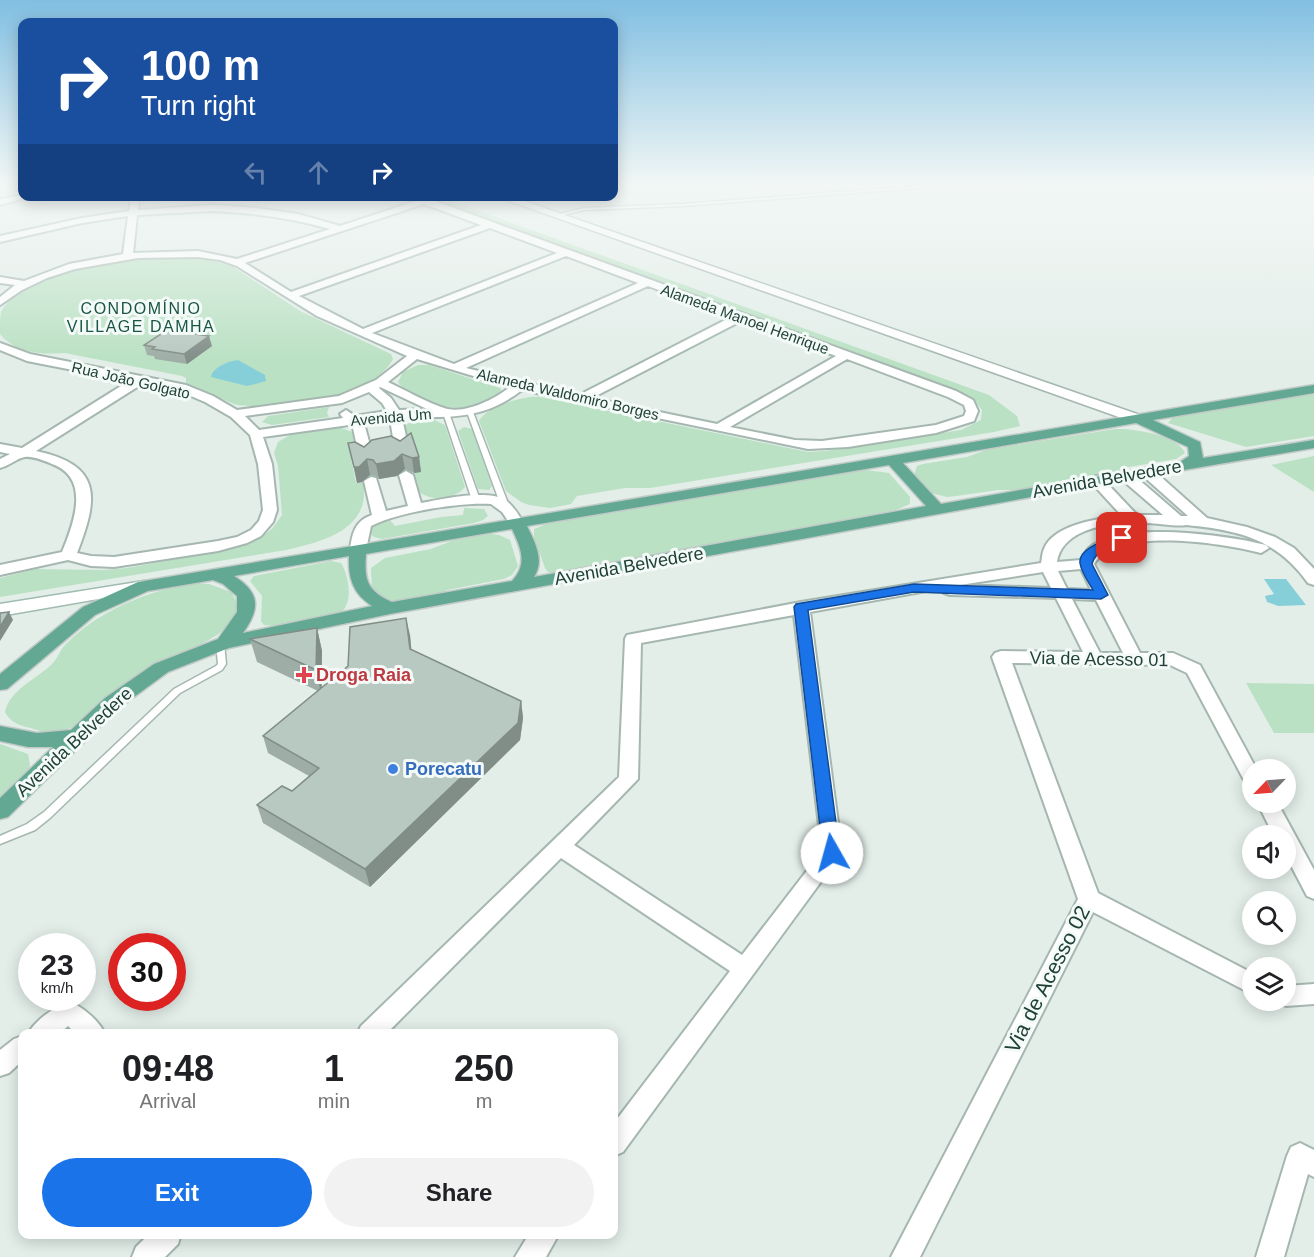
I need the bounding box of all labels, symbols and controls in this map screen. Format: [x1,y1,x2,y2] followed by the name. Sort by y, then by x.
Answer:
[42,42,120,120] icon: right
[141,42,260,89] text: 100 m
[141,91,256,121] text: Turn right
[239,156,272,189] icon: left
[302,156,335,189] icon: ahead
[365,156,398,189] icon: right
[659,281,831,357] street label: Alameda Manoel Henrique
[67,299,215,335] district label: CONDOMÍNIO VILLAGE DAMHA
[70,358,192,402] street label: Rua João Golgato
[475,365,661,423] street label: Alameda Waldomiro Borges
[350,405,432,429] street label: Avenida Um
[1031,456,1183,502] street label: Avenida Belvedere
[1096,512,1147,563] pin
[1105,521,1138,554] icon: arrive
[553,543,705,589] street label: Avenida Belvedere
[1029,648,1169,670] street label: Via de Acesso 01
[316,665,412,685] place label: Droga Raia
[297,668,311,682] marker: Droga Raia
[12,683,136,801] street label: Avenida Belvedere
[405,759,482,779] place label: Porecatu
[1242,759,1296,813] north arrow
[1242,759,1296,1011] map controls
[386,762,400,776] marker: Porecatu
[800,821,864,885] position arrow
[1242,825,1296,879] button: sound
[1242,891,1296,945] button: search
[1000,902,1094,1056] street label: Via de Acesso 02
[108,933,186,1011] speed limit sign: 30
[40,948,74,981] text: 23
[1242,957,1296,1011] button: layers
[41,979,73,996] text: km/h
[122,1048,214,1089] text: 09:48
[324,1048,344,1089] text: 1
[454,1048,514,1089] text: 250
[140,1090,196,1112] text: Arrival
[318,1090,350,1112] text: min
[476,1090,492,1112] text: m
[42,1158,312,1227] button: Exit
[324,1158,594,1227] button: Share

